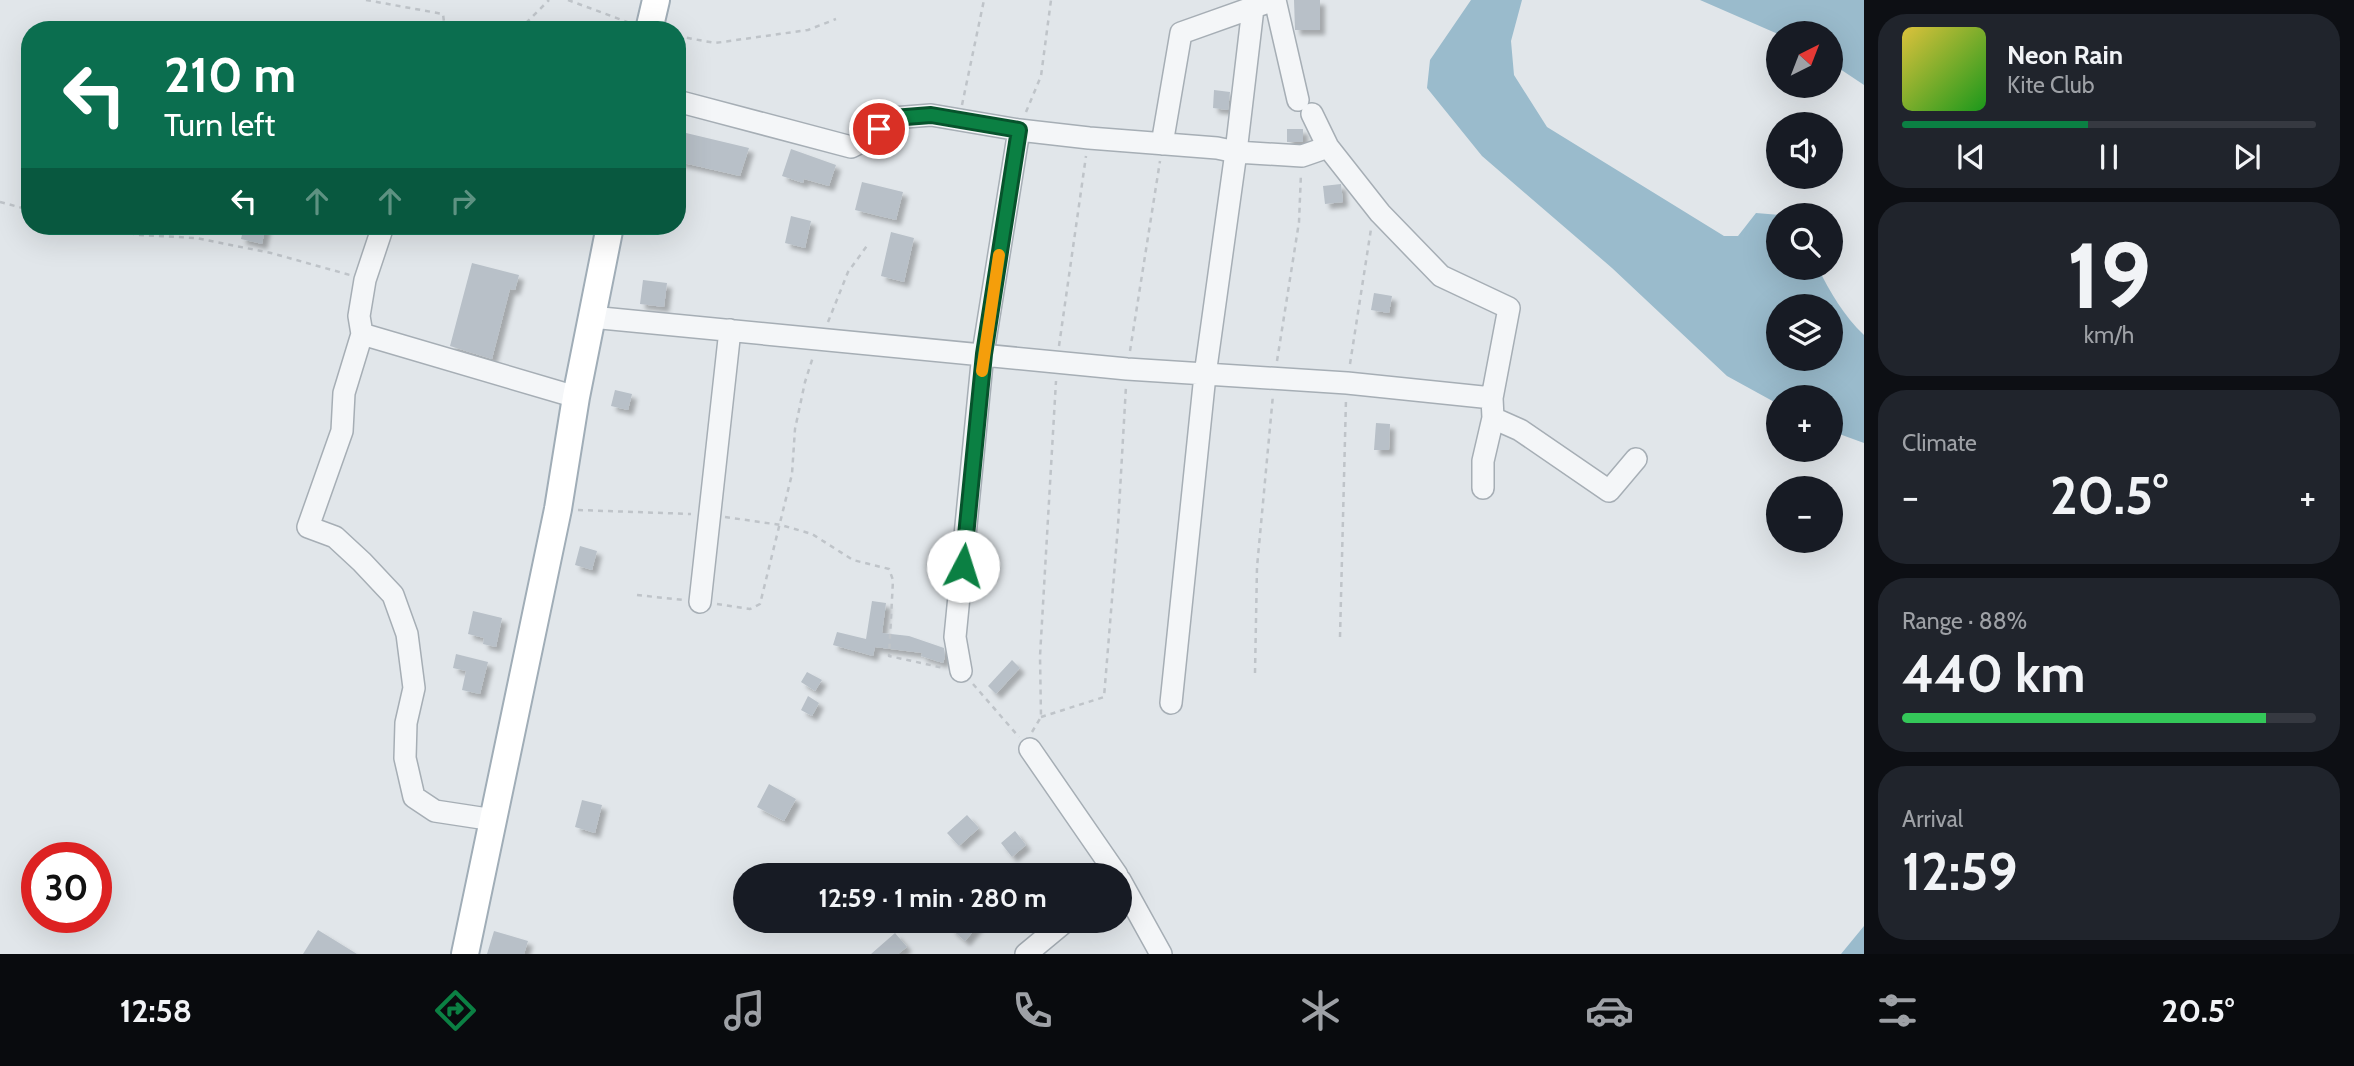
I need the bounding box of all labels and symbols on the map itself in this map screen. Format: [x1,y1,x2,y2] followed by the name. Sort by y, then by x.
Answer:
[1766,21,1843,98] north arrow
[849,99,909,159] pin
[926,529,1000,603] position arrow
[21,842,112,933] speed limit sign: 30

